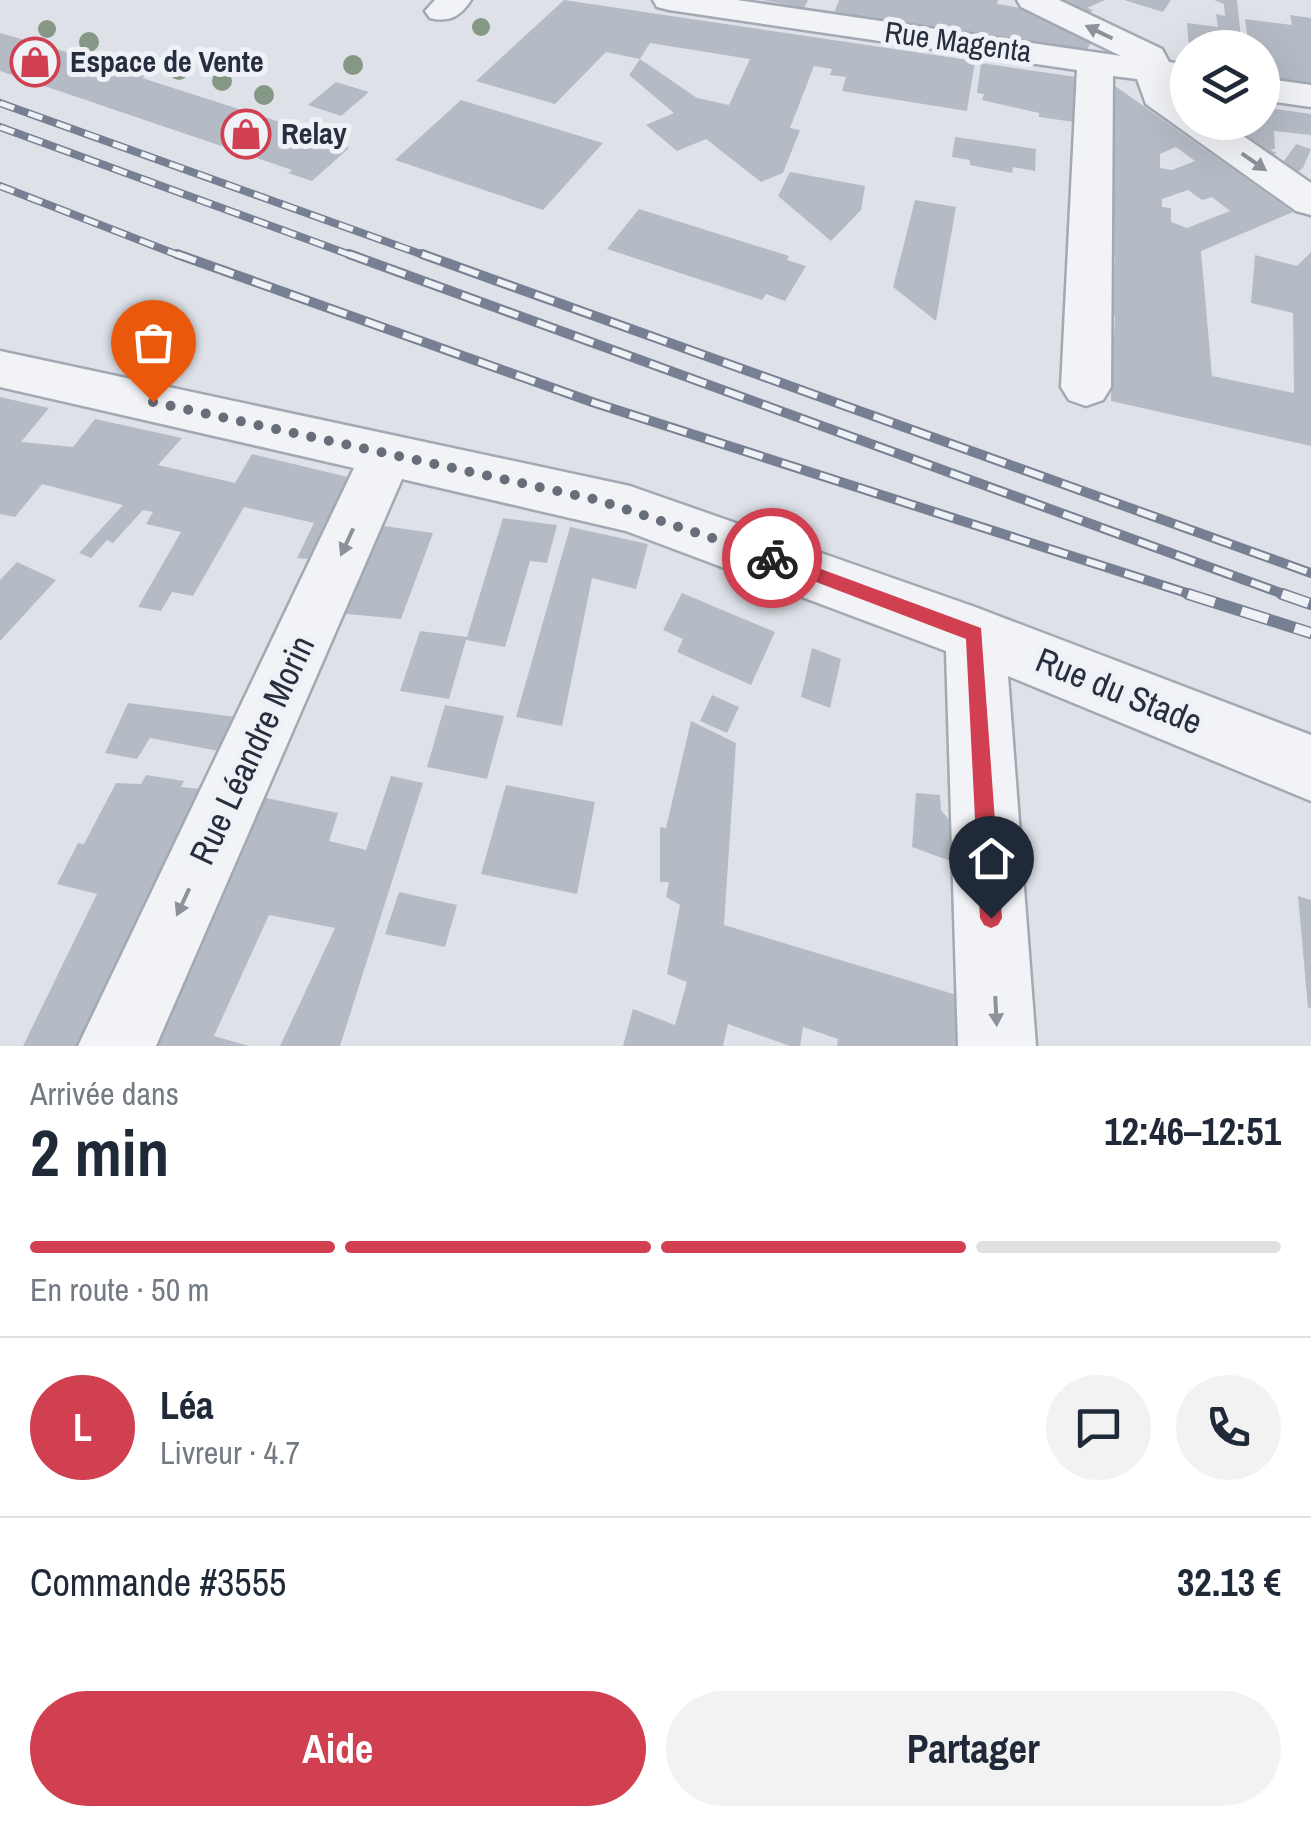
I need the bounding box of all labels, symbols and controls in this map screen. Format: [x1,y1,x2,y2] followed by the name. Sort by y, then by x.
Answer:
[882,11,1034,71] street label: Rue Magenta
[1084,23,1113,40] one-way arrow
[1170,30,1280,140] map controls
[1170,30,1280,140] button: layers
[9,36,61,88] shop icon: Espace de Vente
[70,41,264,81] place label: Espace de Vente
[220,108,272,160] shop icon: Relay
[281,113,347,153] place label: Relay
[1241,152,1267,171] one-way arrow
[111,300,196,403] pin
[126,315,181,370] icon: bag
[722,508,822,608] courier
[339,527,355,557] one-way arrow
[745,531,800,586] icon: bike
[178,628,325,872] street label: Rue Léandre Morin
[1029,636,1209,745] street label: Rue du Stade
[949,816,1034,919] pin
[964,831,1019,886] icon: home
[174,887,191,916] one-way arrow
[988,995,1004,1027] one-way arrow
[30,1072,179,1115] text: Arrivée dans
[1104,1106,1281,1157] text: 12:46–12:51
[30,1109,169,1196] text: 2 min
[30,1268,209,1311] text: En route · 50 m
[1046,1375,1151,1480] button: chat
[1176,1375,1281,1480] button: phone
[160,1380,214,1431] text: Léa
[73,1402,92,1453] text: L
[160,1431,300,1474] text: Livreur · 4.7
[30,1557,286,1608] text: Commande #3555
[1177,1557,1281,1608] text: 32.13 €
[30,1691,646,1806] button: Aide
[666,1691,1281,1806] button: Partager

